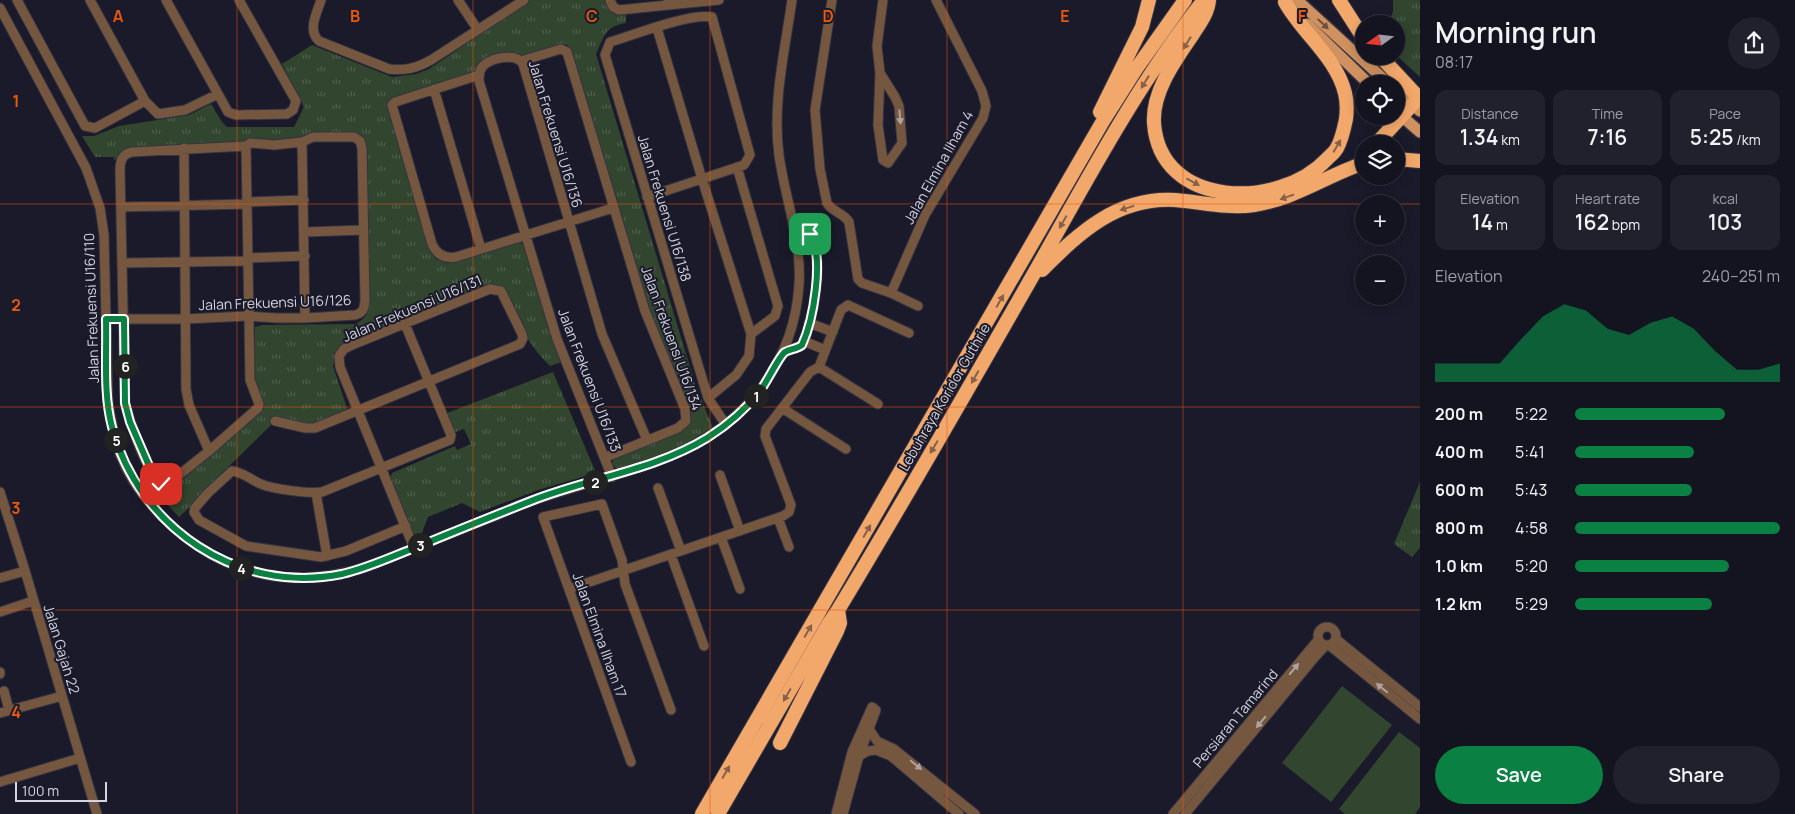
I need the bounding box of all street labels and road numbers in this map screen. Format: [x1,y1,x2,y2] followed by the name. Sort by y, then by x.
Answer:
[525,58,587,210] street label: Jalan Frekuensi U16/136
[899,107,977,227] street label: Jalan Elmina Ilham 4
[634,132,696,284] street label: Jalan Frekuensi U16/138
[79,233,103,383] street label: Jalan Frekuensi U16/110
[637,263,707,413] street label: Jalan Frekuensi U16/134
[339,270,485,346] street label: Jalan Frekuensi U16/131
[198,290,352,314] street label: Jalan Frekuensi U16/126
[554,306,626,454] street label: Jalan Frekuensi U16/133
[894,320,994,474] street label: Lebuhraya Koridor Guthrie
[569,570,631,700] street label: Jalan Elmina Ilham 17
[39,602,85,696] street label: Jalan Gajah 22
[1188,665,1282,771] street label: Persiaran Tamarind

